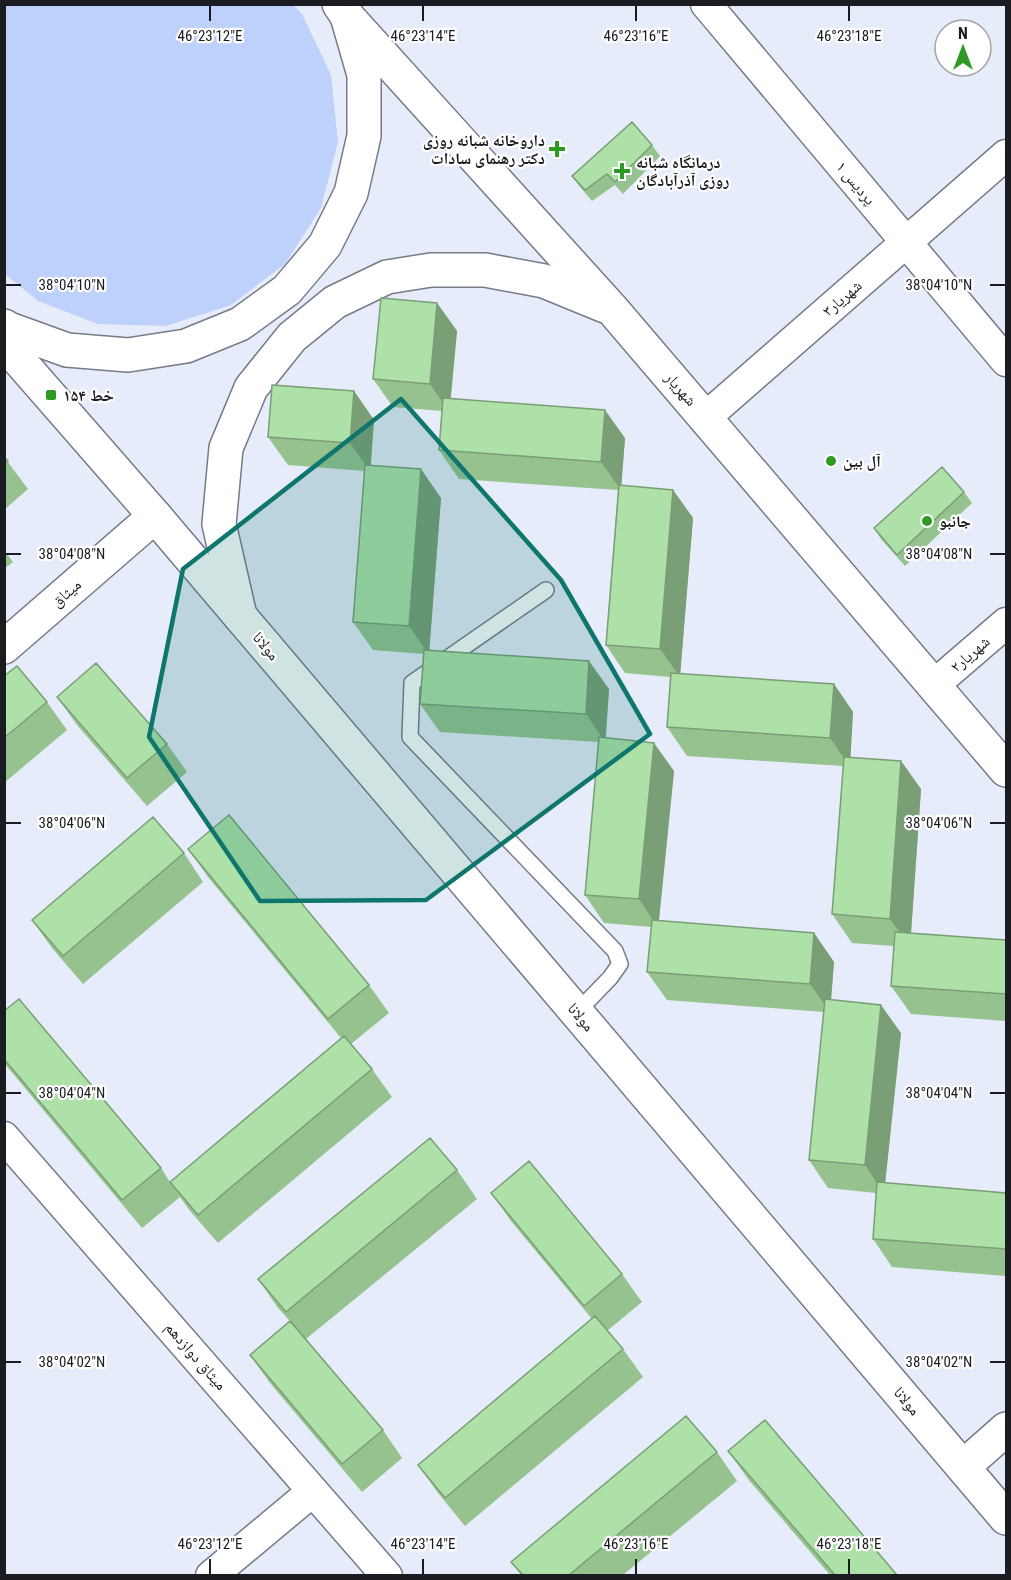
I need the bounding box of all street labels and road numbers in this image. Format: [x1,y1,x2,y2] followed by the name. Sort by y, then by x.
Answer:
[832,157,880,210] street label: پردیس ۱
[818,276,866,320] street label: شهریار۳
[660,367,701,410] street label: شهریار
[47,575,85,612] street label: میثاق
[249,628,283,664] street label: مولانا
[946,632,994,676] street label: شهریار۲
[564,999,598,1035] street label: مولانا
[160,1318,231,1395] street label: میثاق دوازدهم
[890,1383,924,1419] street label: مولانا

